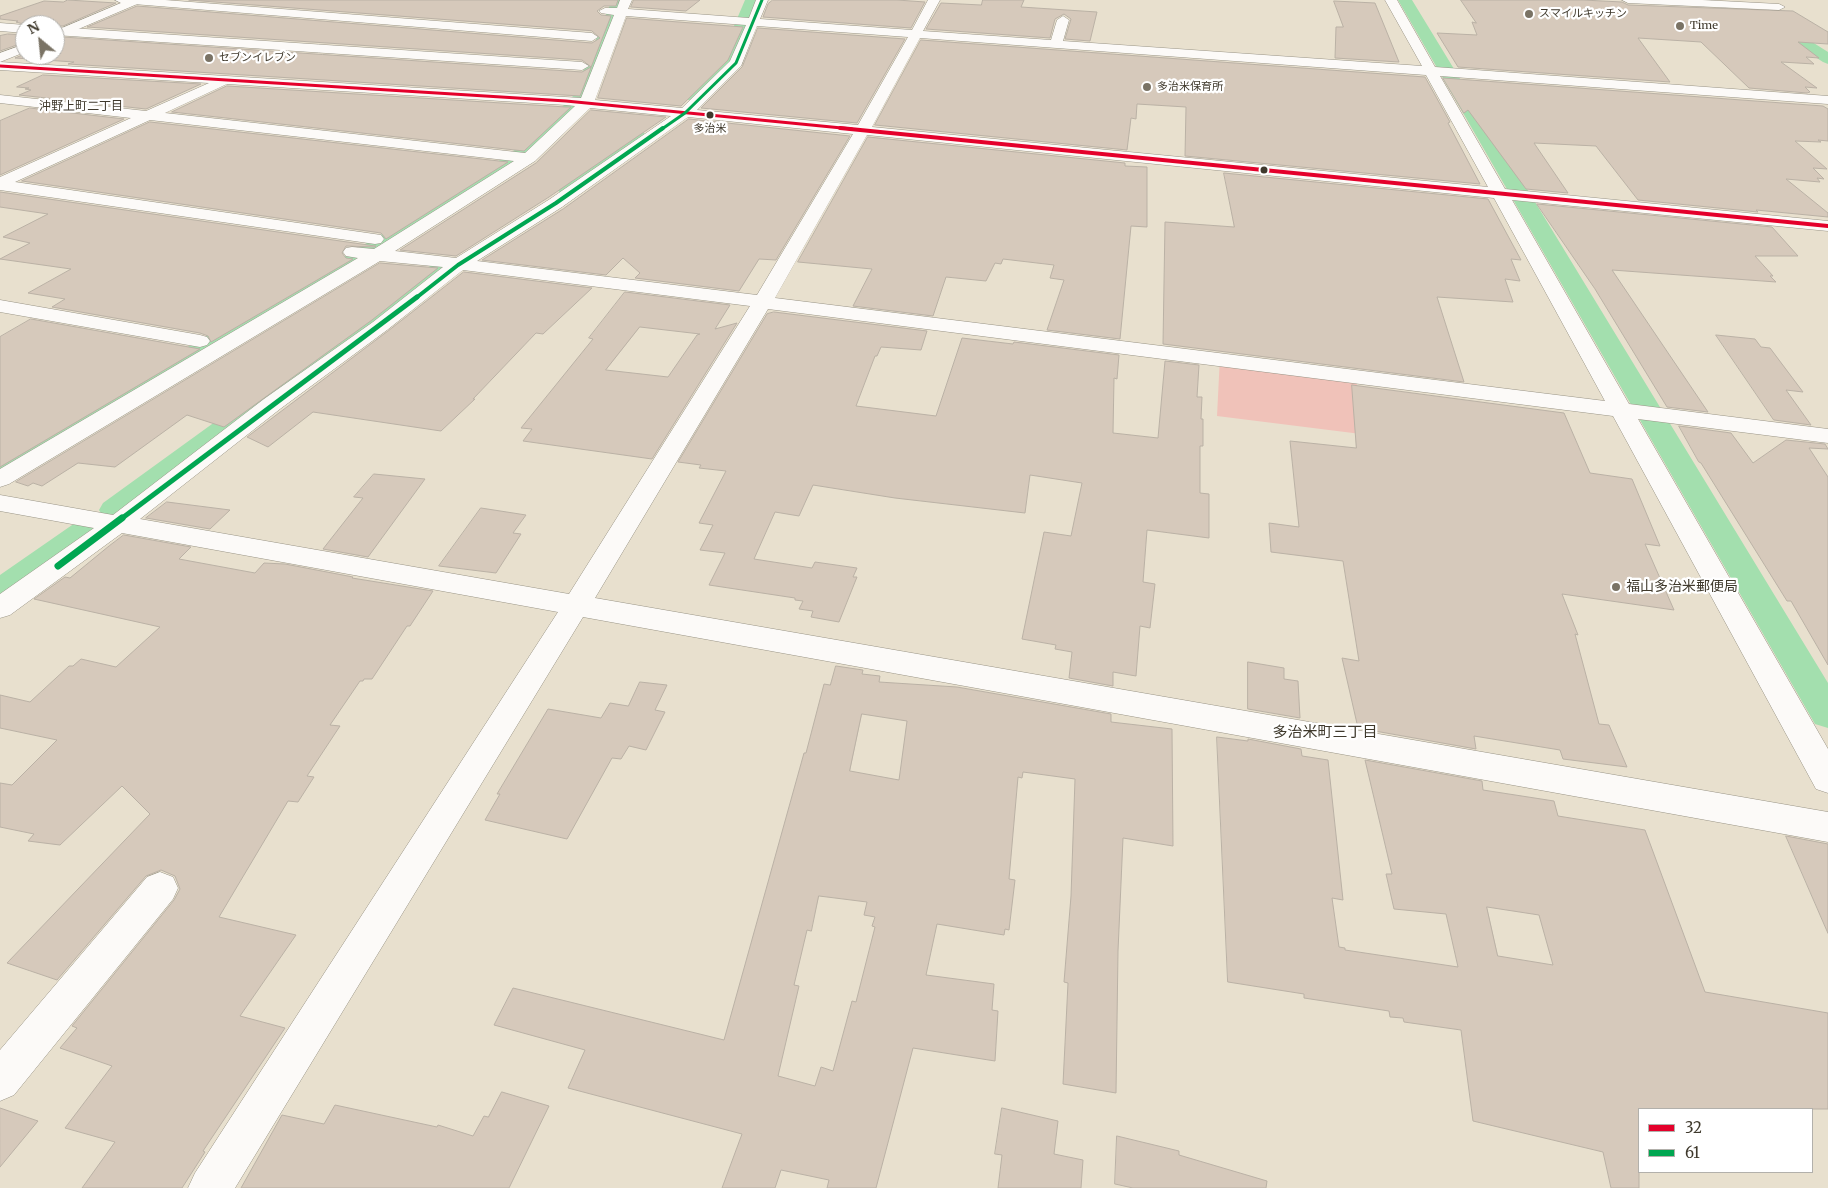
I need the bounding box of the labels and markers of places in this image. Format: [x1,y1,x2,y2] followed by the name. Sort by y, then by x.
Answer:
[1539,7,1627,21] place label: スマイルキッチン
[1523,8,1535,20] marker: スマイルキッチン
[1690,19,1718,33] place label: Time
[1674,20,1686,32] marker: Time
[219,51,296,65] place label: セブンイレブン
[203,52,215,64] marker: セブンイレブン
[1157,80,1223,94] place label: 多治米保育所
[1141,81,1153,93] marker: 多治米保育所
[705,110,715,120] marker: 多治米
[694,122,726,136] place label: 多治米
[1259,165,1269,175] unlabelled marker
[1626,579,1738,595] place label: 福山多治米郵便局
[1610,581,1622,593] marker: 福山多治米郵便局

